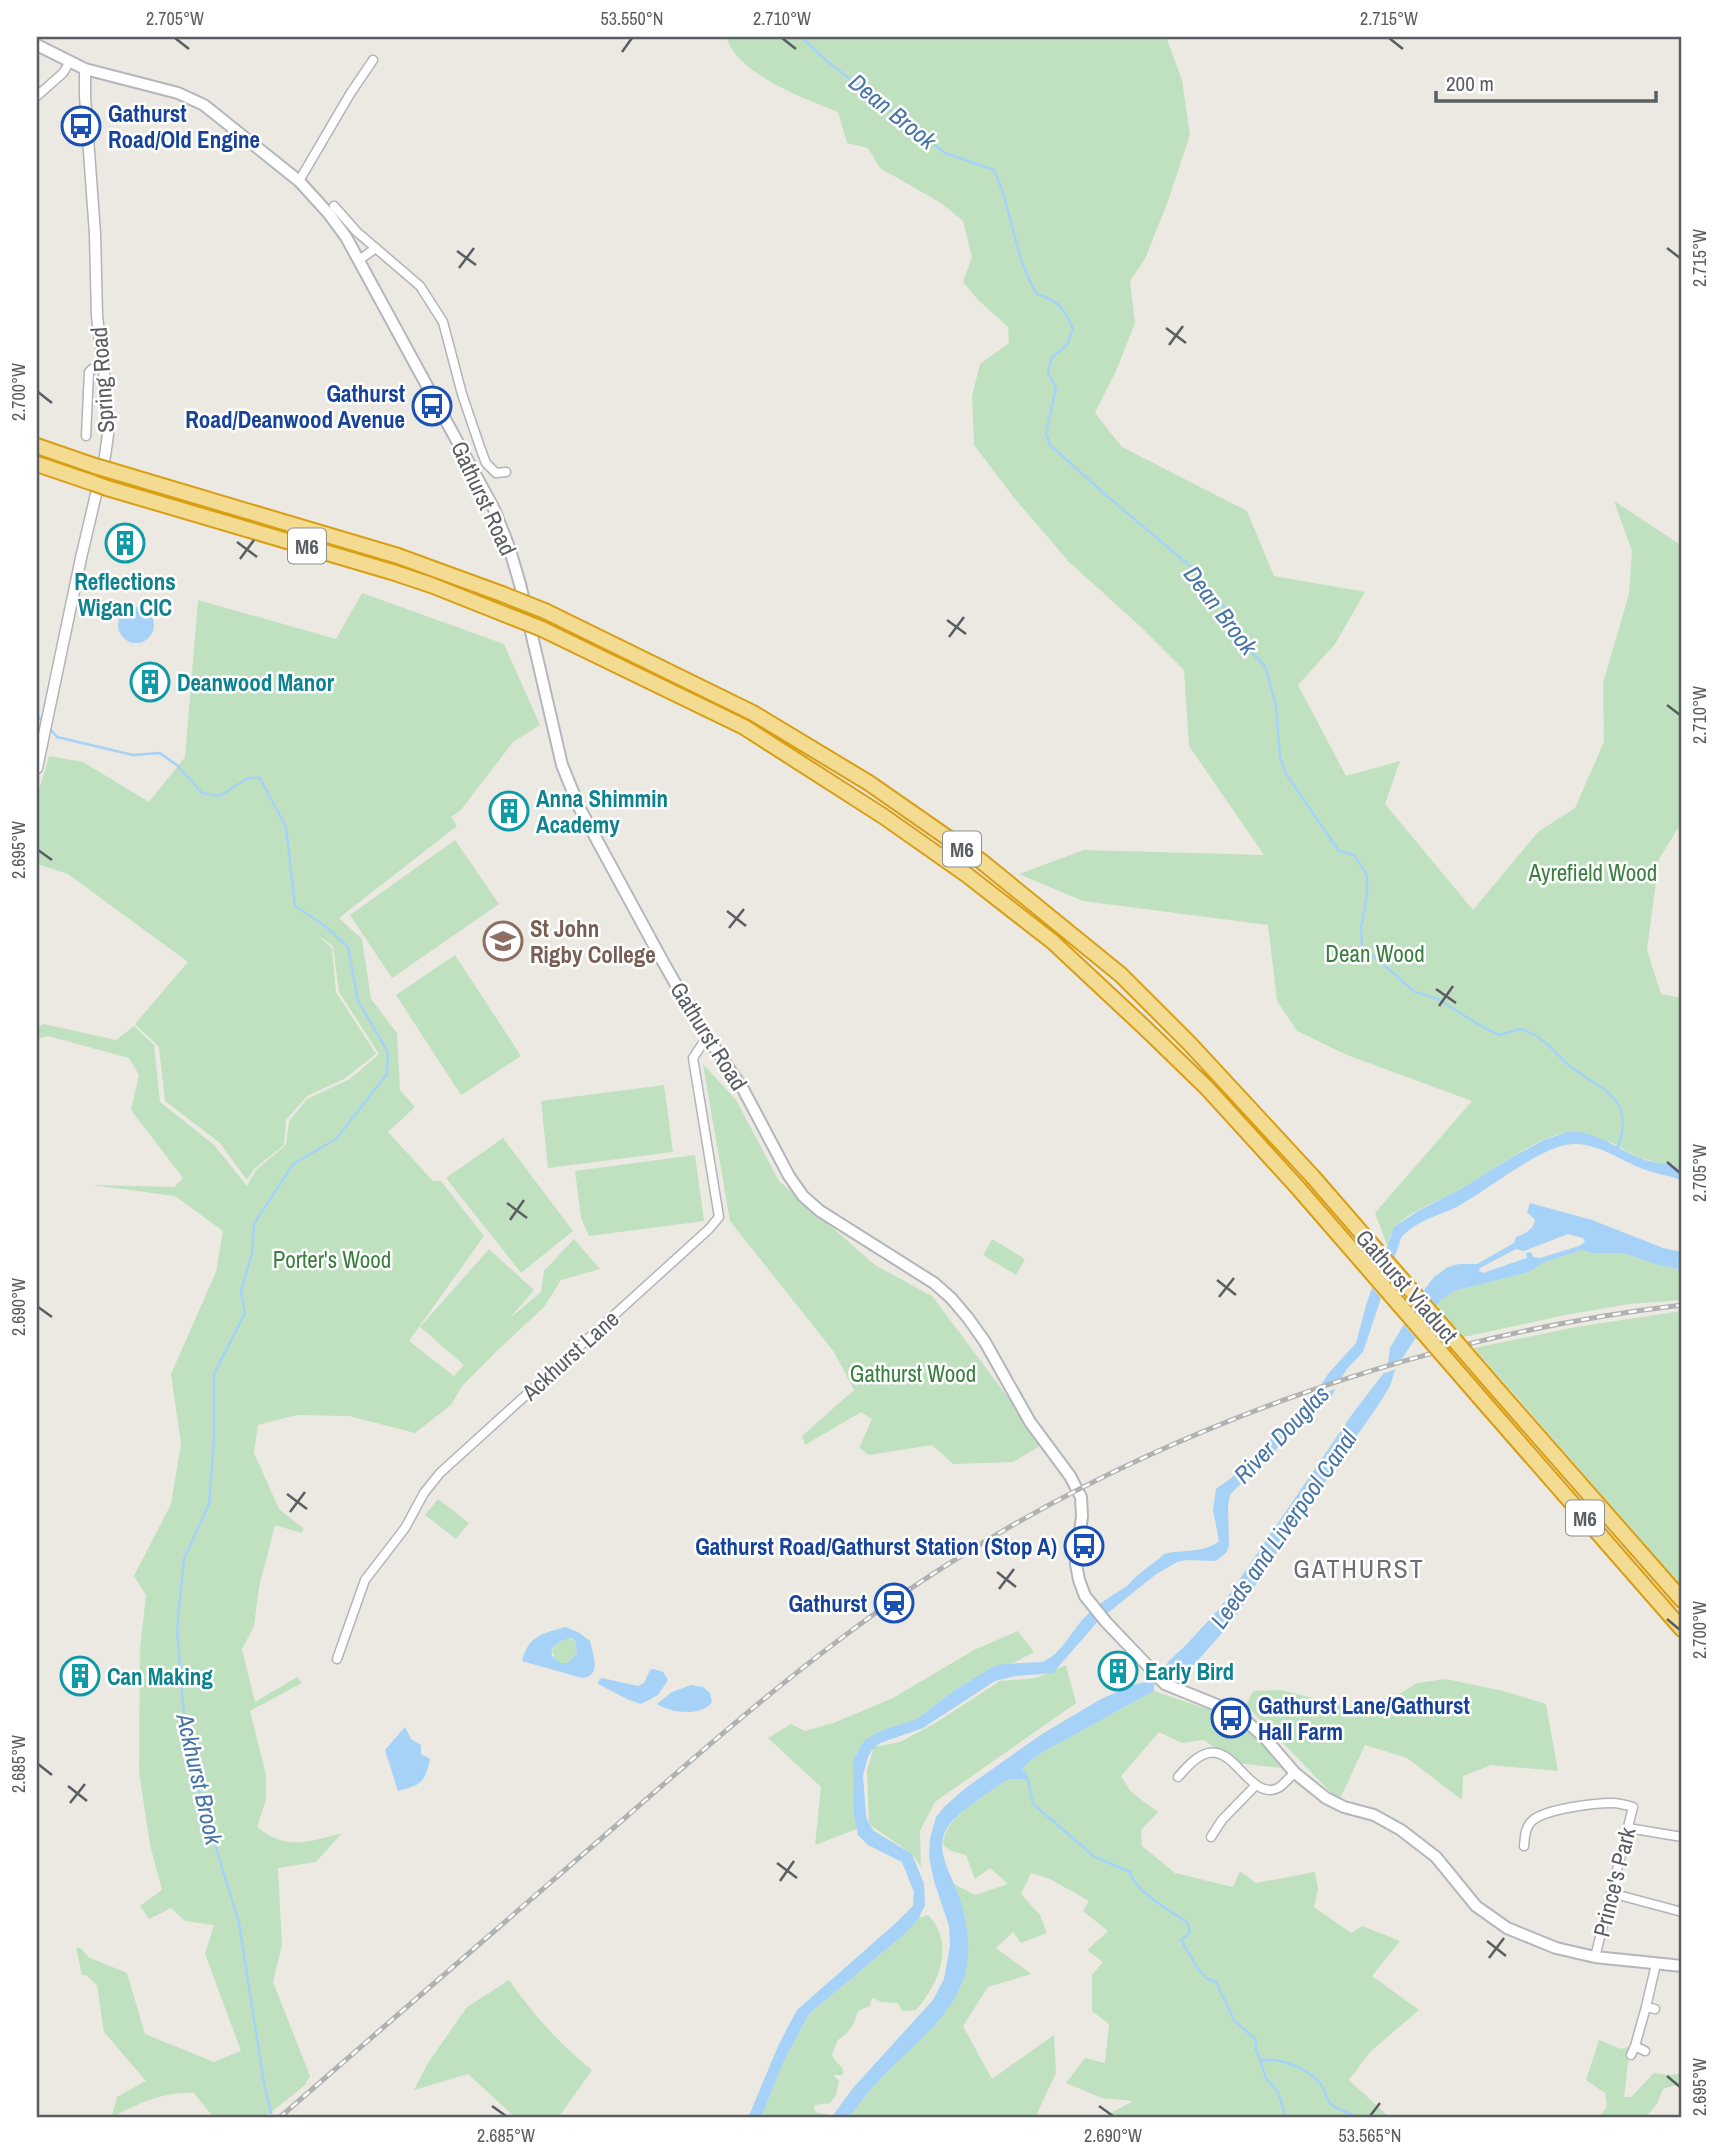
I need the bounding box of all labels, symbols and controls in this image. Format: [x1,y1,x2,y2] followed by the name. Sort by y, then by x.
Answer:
[146,6,204,31] text: 2.705°W
[601,6,664,31] text: 53.550°N
[753,6,811,31] text: 2.710°W
[1360,6,1418,31] text: 2.715°W
[1436,60,1656,104] scale bar
[843,66,944,157] water label: Dean Brook
[1446,69,1494,98] text: 200 m
[108,98,260,155] place label: Gathurst Road/Old Engine
[60,105,102,147] bus stop icon: Gathurst Road/Old Engine
[1687,229,1712,287] text: 2.715°W
[83,326,121,434] street label: Spring Road
[6,363,31,421] text: 2.700°W
[185,378,405,435] place label: Gathurst Road/Deanwood Avenue
[411,385,453,427] bus stop icon: Gathurst Road/Deanwood Avenue
[444,436,524,560] street label: Gathurst Road
[104,522,146,564] building icon: Reflections Wigan CIC
[288,528,326,564] road number: M6
[1177,559,1266,662] water label: Dean Brook
[74,566,176,623] place label: Reflections Wigan CIC
[129,661,171,703] building icon: Deanwood Manor
[177,667,335,698] place label: Deanwood Manor
[1687,686,1712,744] text: 2.710°W
[536,783,668,840] place label: Anna Shimmin Academy
[488,790,530,832] building icon: Anna Shimmin Academy
[6,821,31,879] text: 2.695°W
[943,832,981,866] road number: M6
[1528,857,1657,888] park label: Ayrefield Wood
[530,913,656,970] place label: St John Rigby College
[482,920,524,962] school or university icon: St John Rigby College
[1325,938,1425,969] park label: Dean Wood
[663,976,755,1096] street label: Gathurst Road
[1687,1144,1712,1202] text: 2.705°W
[1349,1223,1465,1349] street label: Gathurst Viaduct
[273,1244,391,1275] park label: Porter's Wood
[6,1278,31,1336] text: 2.690°W
[514,1303,625,1408] street label: Ackhurst Lane
[850,1358,976,1389] park label: Gathurst Wood
[1226,1378,1336,1490] water label: River Douglas
[1202,1423,1364,1635] water label: Leeds and Liverpool Canal
[1566,1500,1604,1536] road number: M6
[1063,1525,1105,1567] bus stop icon: Gathurst Road/Gathurst Station (Stop A)
[695,1531,1057,1562] place label: Gathurst Road/Gathurst Station (Stop A)
[1293,1551,1425,1586] district label: GATHURST
[873,1582,915,1624] station icon: Gathurst
[788,1588,867,1619] place label: Gathurst
[1687,1601,1712,1659] text: 2.700°W
[1097,1650,1139,1692] building icon: Early Bird
[59,1655,101,1697] building icon: Can Making
[1145,1656,1234,1687] place label: Early Bird
[107,1661,213,1692] place label: Can Making
[1258,1690,1470,1747] place label: Gathurst Lane/Gathurst Hall Farm
[1210,1697,1252,1739] bus stop icon: Gathurst Lane/Gathurst Hall Farm
[169,1709,231,1849] water label: Ackhurst Brook
[6,1735,31,1793] text: 2.685°W
[1585,1824,1643,1940] street label: Prince's Park
[1687,2058,1712,2116] text: 2.695°W
[477,2123,535,2148] text: 2.685°W
[1084,2123,1142,2148] text: 2.690°W
[1339,2123,1402,2148] text: 53.565°N

